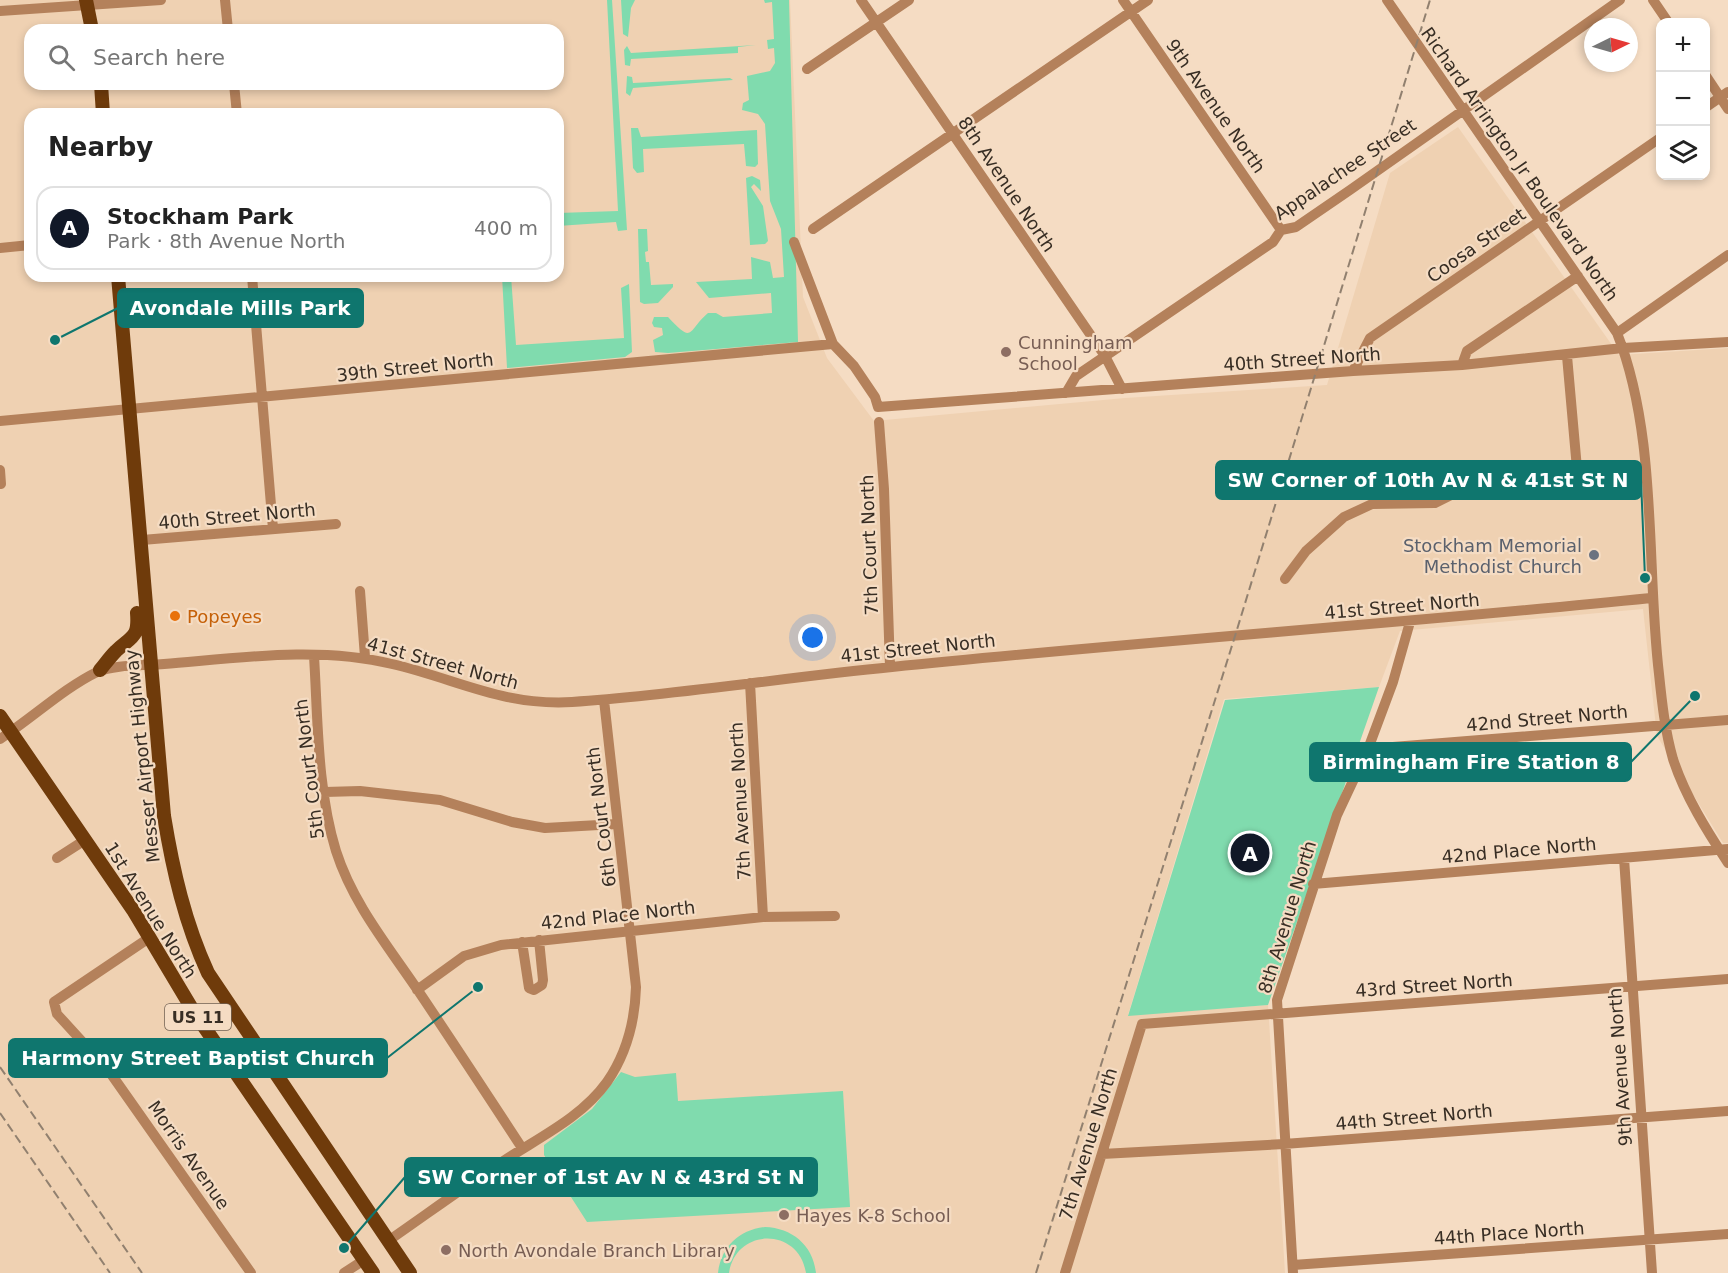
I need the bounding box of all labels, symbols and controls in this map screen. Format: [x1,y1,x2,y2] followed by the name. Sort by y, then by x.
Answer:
[1584,18,1638,72] north arrow
[1656,18,1710,180] map controls
[1656,18,1710,72] button: +
[1417,23,1623,305] street label: Richard Arrington Jr Boulevard North
[24,24,564,90] search box
[1162,35,1270,177] street label: 9th Avenue North
[45,41,78,74] icon: search
[93,45,225,70] text: Search here
[1656,72,1710,126] button: −
[954,112,1060,256] street label: 8th Avenue North
[1270,114,1420,224] street label: Appalachee Street
[1656,126,1710,180] button: layers
[48,132,153,162] text: Nearby
[1423,203,1529,287] street label: Coosa Street
[107,204,293,229] text: Stockham Park
[62,216,77,240] text: A
[474,216,538,240] text: 400 m
[107,229,346,253] text: Park · 8th Avenue North
[118,289,363,327] callout: Avondale Mills Park
[129,296,351,320] text: Avondale Mills Park
[1018,332,1133,374] place label: Cunningham School
[1223,343,1381,375] street label: 40th Street North
[999,345,1013,359] marker: Cunningham School
[335,348,495,386] street label: 39th Street North
[1216,461,1641,499] callout: SW Corner of 10th Av N & 41st St N
[1227,468,1629,492] text: SW Corner of 10th Av N & 41st St N
[856,474,882,616] street label: 7th Court North
[157,499,317,533] street label: 40th Street North
[1403,535,1582,577] place label: Stockham Memorial Methodist Church
[1587,548,1601,562] marker: Stockham Memorial Methodist Church
[1323,589,1481,623] street label: 41st Street North
[187,606,262,627] place label: Popeyes
[168,609,182,623] marker: Popeyes
[798,623,827,652] your location
[839,629,997,667] street label: 41st Street North
[365,633,521,693] street label: 41st Street North
[120,648,164,864] street label: Messer Airport Highway
[290,698,328,840] street label: 5th Court North
[1465,700,1629,736] street label: 42nd Street North
[725,721,755,881] street label: 7th Avenue North
[1310,743,1631,781] callout: Birmingham Fire Station 8
[582,746,620,888] street label: 6th Court North
[1322,750,1620,774] text: Birmingham Fire Station 8
[1230,830,1270,876] pin: A
[1441,833,1597,867] street label: 42nd Place North
[101,838,201,982] street label: 1st Avenue North
[1254,838,1320,996] street label: 8th Avenue North
[540,896,696,934] street label: 42nd Place North
[1355,969,1513,1001] street label: 43rd Street North
[1604,987,1636,1147] street label: 9th Avenue North
[165,1004,231,1030] road number: US 11
[9,1039,387,1077] callout: Harmony Street Baptist Church
[21,1046,375,1070] text: Harmony Street Baptist Church
[1055,1065,1121,1223] street label: 7th Avenue North
[144,1097,234,1213] street label: Morris Avenue
[1334,1100,1494,1134] street label: 44th Street North
[405,1158,817,1196] callout: SW Corner of 1st Av N & 43rd St N
[417,1165,805,1189] text: SW Corner of 1st Av N & 43rd St N
[796,1205,951,1226] place label: Hayes K-8 School
[777,1208,791,1222] marker: Hayes K-8 School
[1433,1217,1585,1249] street label: 44th Place North
[458,1240,735,1261] place label: North Avondale Branch Library
[439,1243,453,1257] marker: North Avondale Branch Library

